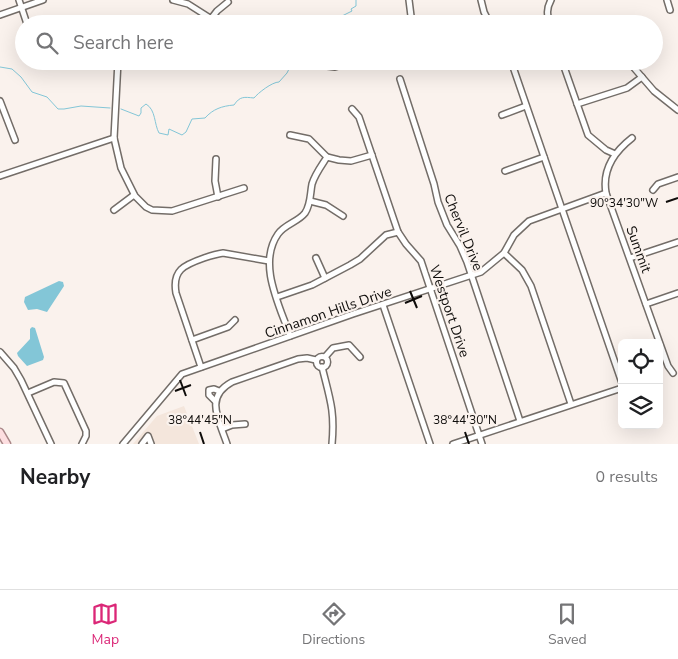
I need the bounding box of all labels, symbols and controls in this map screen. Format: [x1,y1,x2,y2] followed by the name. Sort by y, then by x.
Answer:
[15,15,663,70] search box
[33,29,61,57] icon: search
[73,30,174,56] text: Search here
[439,191,488,274] street label: Chervil Drive
[590,195,658,211] text: 90°34'30"W
[621,223,656,275] street label: Summit
[425,262,474,360] street label: Westport Drive
[262,282,394,343] street label: Cinnamon Hills Drive
[618,339,663,429] map controls
[618,339,663,384] button: locate
[618,384,663,429] button: layers
[168,412,232,428] text: 38°44'45"N
[433,412,497,428] text: 38°44'30"N
[20,463,90,491] text: Nearby
[596,466,658,488] text: 0 results
[91,600,119,649] tab: Map
[302,600,365,649] tab: Directions
[548,600,587,649] tab: Saved

